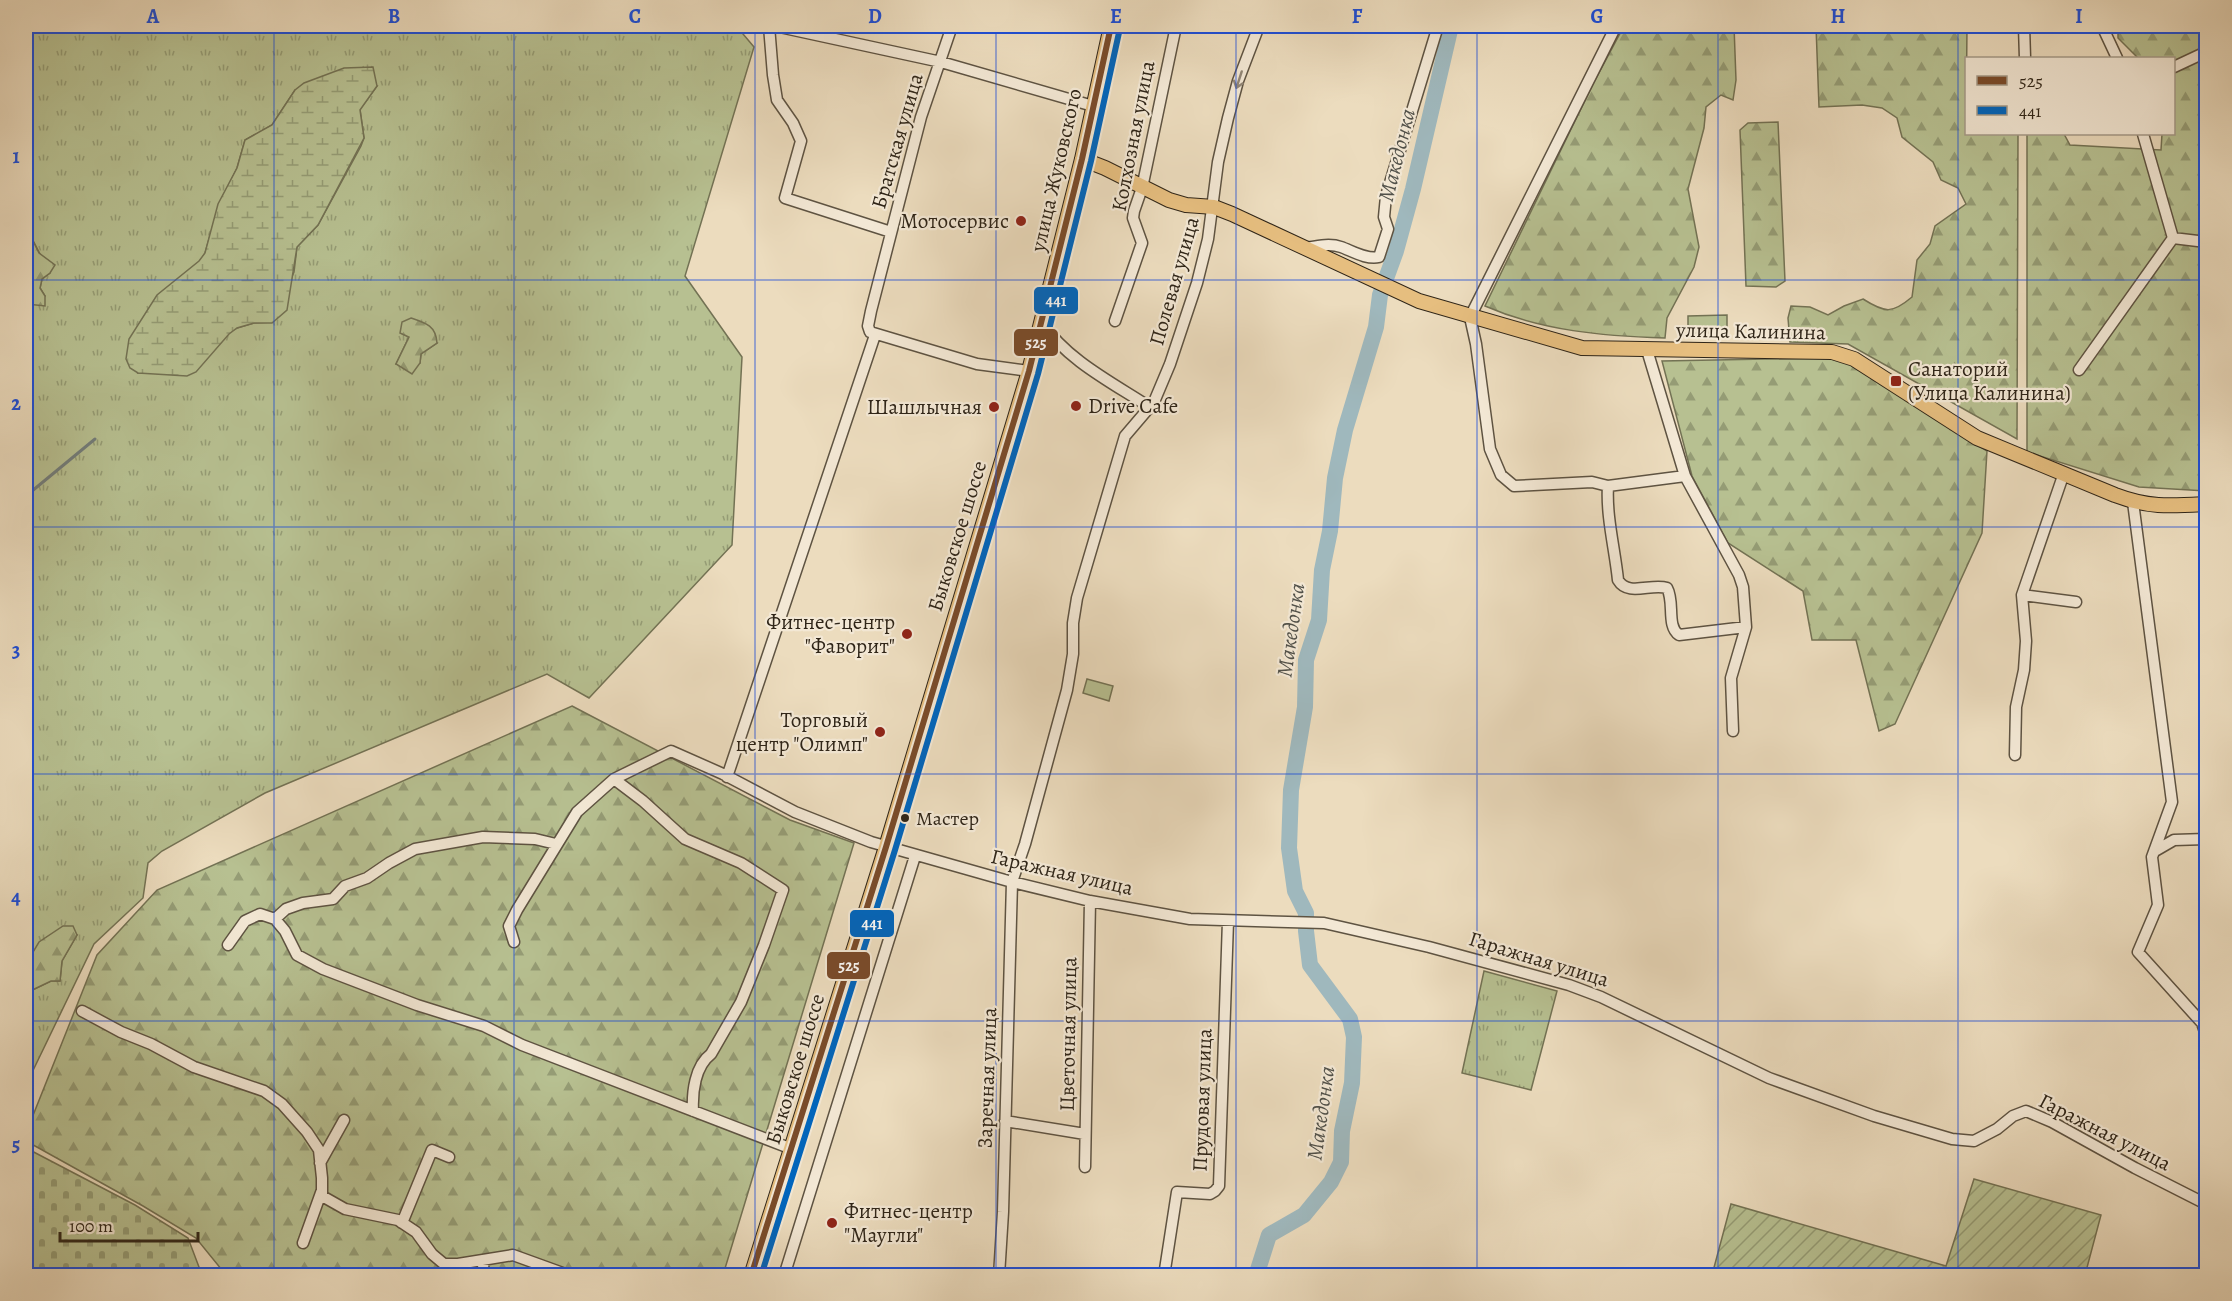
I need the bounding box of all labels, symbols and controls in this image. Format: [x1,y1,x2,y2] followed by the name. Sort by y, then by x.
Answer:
[146,3,160,30] text: A
[388,3,400,30] text: B
[629,3,641,30] text: C
[868,3,882,30] text: D
[1110,3,1122,30] text: E
[1352,3,1363,30] text: F
[1590,3,1604,30] text: G
[1831,3,1846,30] text: H
[2075,3,2083,30] text: I
[1965,57,2175,135] legend
[1105,58,1161,214] street label: Колхозная улица
[2019,69,2043,93] text: 525
[864,70,930,212] street label: Братская улица
[1232,70,1243,89] one-way arrow
[1023,86,1088,255] street label: улица Жуковского
[2019,99,2041,123] text: 441
[1371,105,1423,205] water label: Македонка
[12,143,20,170] text: 1
[900,207,1009,235] place label: Мотосервис
[1142,213,1206,349] street label: Полевая улица
[1014,214,1028,228] marker: Мотосервис
[1033,286,1079,315] line badge: 441
[1046,290,1067,312] text: 441
[1675,316,1826,346] street label: улица Калинина
[1013,328,1059,357] line badge: 525
[1025,332,1047,354] text: 525
[1908,355,2071,407] place label: Санаторий (Улица Калинина)
[1889,374,1903,388] marker: Санаторий (Улица Калинина)
[11,390,21,417] text: 2
[1088,392,1178,420] place label: Drive Cafe
[867,393,982,421] place label: Шашлычная
[1069,399,1083,413] marker: Drive Cafe
[987,400,1001,414] marker: Шашлычная
[921,457,993,615] street label: Быковское шоссе
[1270,581,1312,679] water label: Македонка
[766,608,895,660] place label: Фитнес-центр "Фаворит"
[900,627,914,641] marker: Фитнес-центр "Фаворит"
[12,637,20,664] text: 3
[736,706,868,758] place label: Торговый центр "Олимп"
[873,725,887,739] marker: Торговый центр "Олимп"
[916,805,979,832] place label: Мастер
[899,812,911,824] marker: Мастер
[988,842,1136,902] street label: Гаражная улица
[11,884,21,911] text: 4
[849,909,895,938] line badge: 441
[862,913,883,935] text: 441
[1466,924,1613,994] street label: Гаражная улица
[826,951,871,980] line badge: 525
[838,955,860,977] text: 525
[1053,956,1083,1111] street label: Цветочная улица
[759,990,831,1148] street label: Быковское шоссе
[971,1007,1003,1149] street label: Заречная улица
[1186,1027,1219,1172] street label: Прудовая улица
[1300,1064,1342,1162] water label: Македонка
[2034,1087,2176,1178] street label: Гаражная улица
[12,1131,20,1158] text: 5
[844,1197,973,1249] place label: Фитнес-центр "Маугли"
[60,1205,198,1243] scale bar
[69,1214,113,1238] text: 100 m
[825,1216,839,1230] marker: Фитнес-центр "Маугли"

